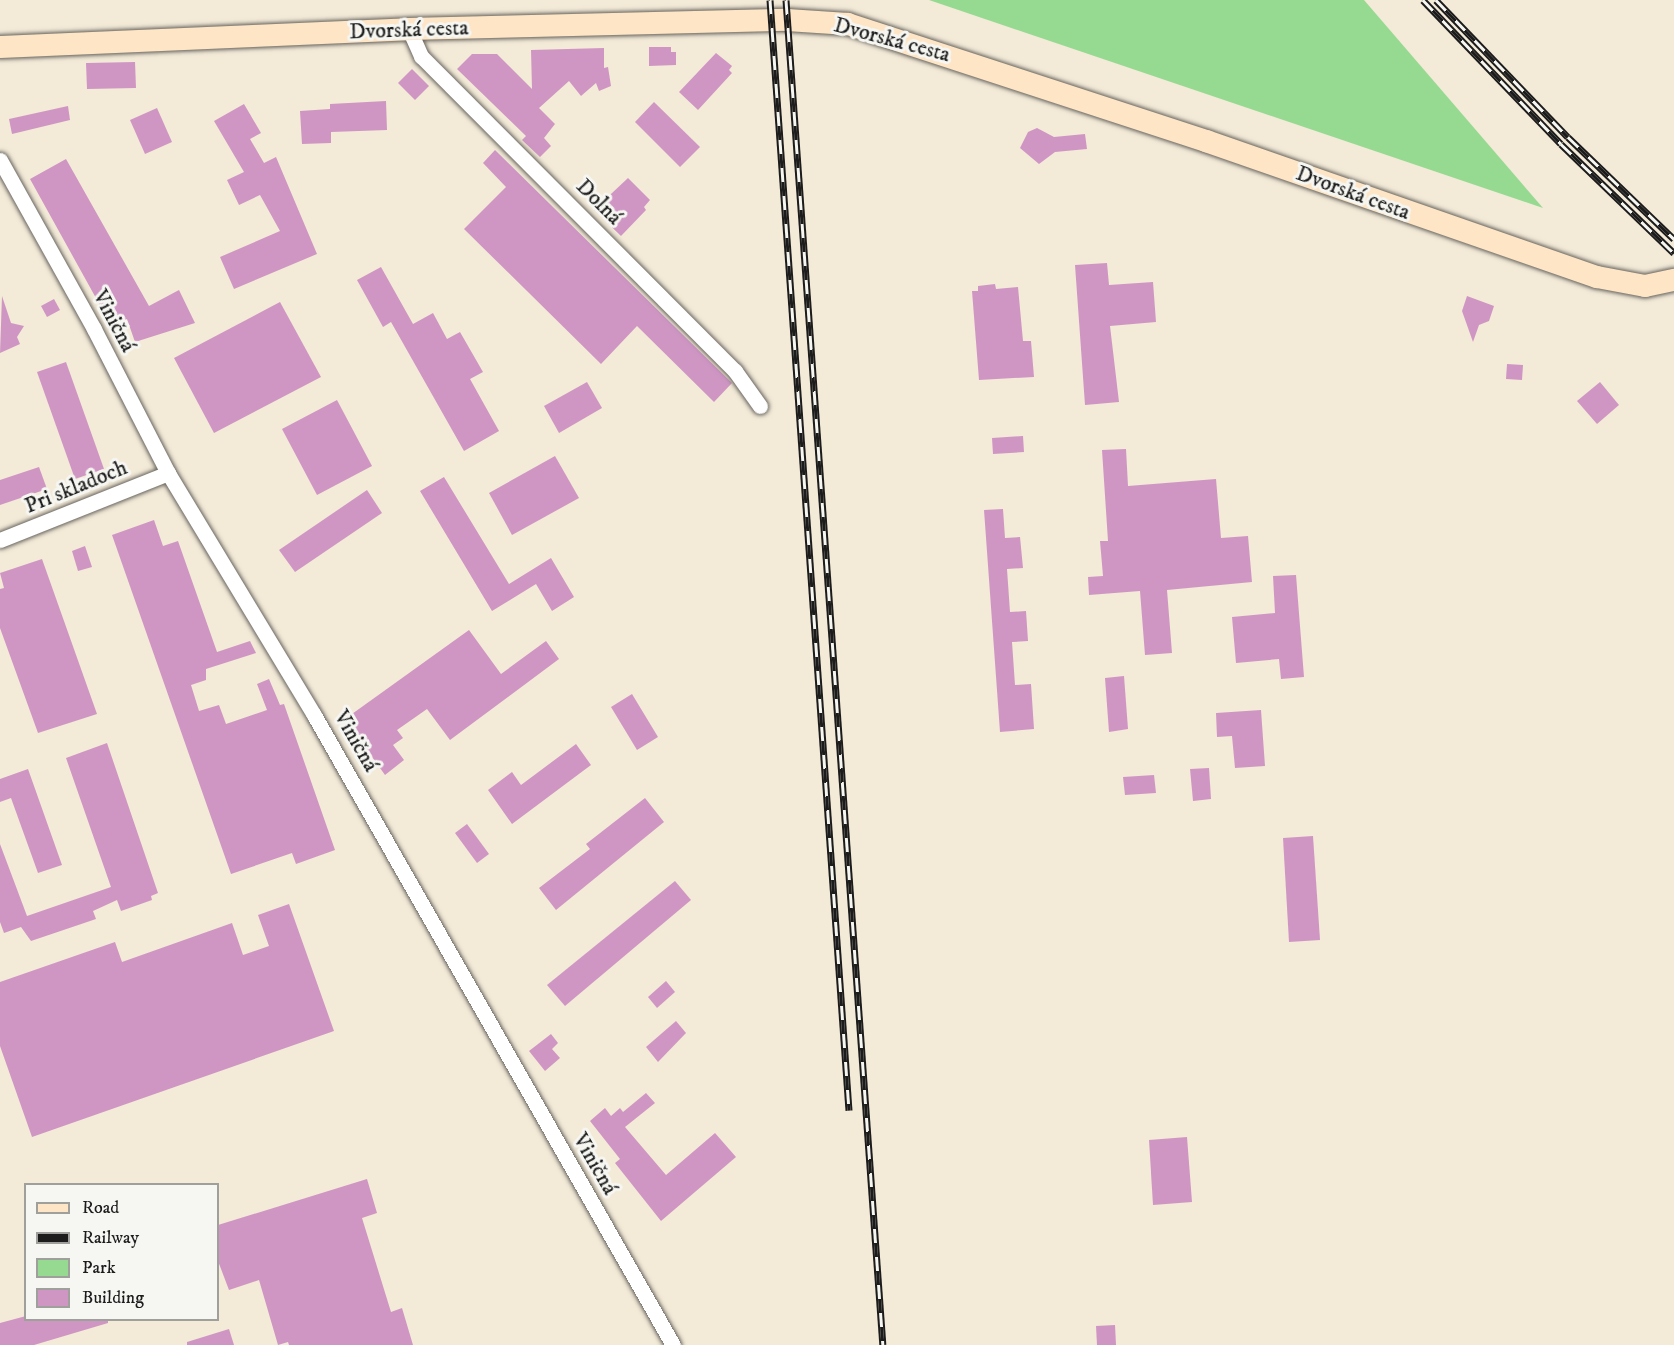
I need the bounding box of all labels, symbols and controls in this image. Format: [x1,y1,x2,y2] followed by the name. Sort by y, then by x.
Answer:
[831,12,953,68] street label: Dvorská cesta
[349,15,469,45] street label: Dvorská cesta
[1292,160,1414,226] street label: Dvorská cesta
[570,173,628,231] street label: Dolná
[87,285,141,357] street label: Viničná
[21,454,131,520] street label: Pri skladoch
[328,705,384,777] street label: Viničná
[567,1128,623,1200] street label: Viničná
[24,1183,219,1321] legend
[82,1197,119,1219] text: Road
[82,1227,139,1249] text: Railway
[82,1257,116,1279] text: Park
[82,1287,144,1309] text: Building

